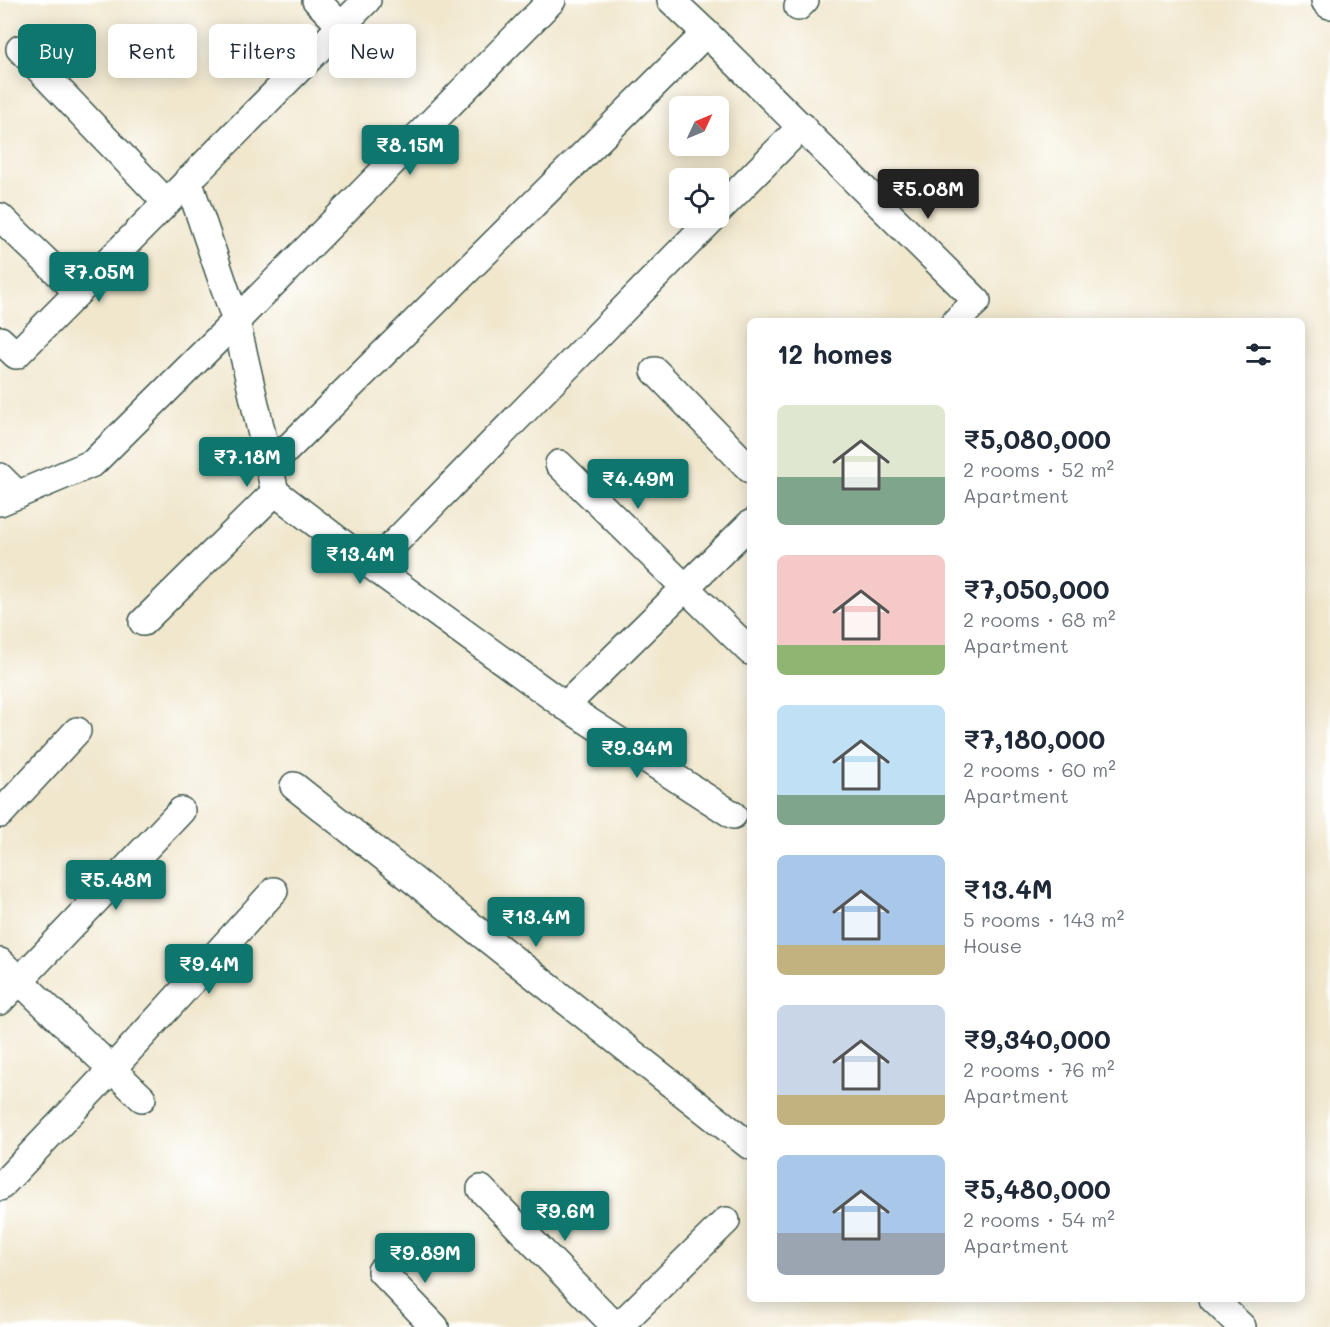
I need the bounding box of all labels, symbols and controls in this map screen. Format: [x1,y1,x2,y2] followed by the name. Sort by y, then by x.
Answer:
[18,24,96,78] chip: Buy
[108,24,197,78] chip: Rent
[209,24,317,78] chip: Filters
[329,24,416,78] chip: New
[669,96,729,156] north arrow
[669,96,729,228] map controls
[361,125,459,176] pin: ₹8.15M
[376,131,444,157] text: ₹8.15M
[669,168,729,228] button: locate
[879,169,977,220] pin: ₹5.08M
[892,175,964,201] text: ₹5.08M
[50,252,148,303] pin: ₹7.05M
[63,258,135,284] text: ₹7.05M
[777,337,893,371] text: 12 homes
[1242,338,1275,371] icon: filters
[963,422,1111,456] text: ₹5,080,000
[825,429,897,501] icon: home
[198,437,296,488] pin: ₹7.18M
[213,443,281,469] text: ₹7.18M
[963,456,1114,482] text: 2 rooms · 52 m²
[589,459,687,510] pin: ₹4.49M
[602,465,674,491] text: ₹4.49M
[963,482,1069,508] text: Apartment
[311,534,409,585] pin: ₹13.4M
[325,540,395,566] text: ₹13.4M
[963,572,1109,606] text: ₹7,050,000
[825,579,897,651] icon: home
[963,606,1116,632] text: 2 rooms · 68 m²
[963,632,1069,658] text: Apartment
[963,722,1105,756] text: ₹7,180,000
[588,728,686,779] pin: ₹9.34M
[825,729,897,801] icon: home
[601,734,673,760] text: ₹9.34M
[963,756,1116,782] text: 2 rooms · 60 m²
[963,782,1069,808] text: Apartment
[67,860,165,911] pin: ₹5.48M
[80,866,152,892] text: ₹5.48M
[963,872,1053,906] text: ₹13.4M
[825,879,897,951] icon: home
[487,897,585,948] pin: ₹13.4M
[501,903,571,929] text: ₹13.4M
[963,906,1124,932] text: 5 rooms · 143 m²
[963,932,1022,958] text: House
[167,944,251,995] pin: ₹9.4M
[179,950,239,976] text: ₹9.4M
[963,1022,1111,1056] text: ₹9,340,000
[825,1029,897,1101] icon: home
[963,1056,1115,1082] text: 2 rooms · 76 m²
[963,1082,1069,1108] text: Apartment
[963,1172,1111,1206] text: ₹5,480,000
[825,1179,897,1251] icon: home
[523,1191,607,1242] pin: ₹9.6M
[535,1197,595,1223] text: ₹9.6M
[963,1206,1115,1232] text: 2 rooms · 54 m²
[963,1232,1069,1258] text: Apartment
[376,1233,474,1284] pin: ₹9.89M
[389,1239,461,1265] text: ₹9.89M

